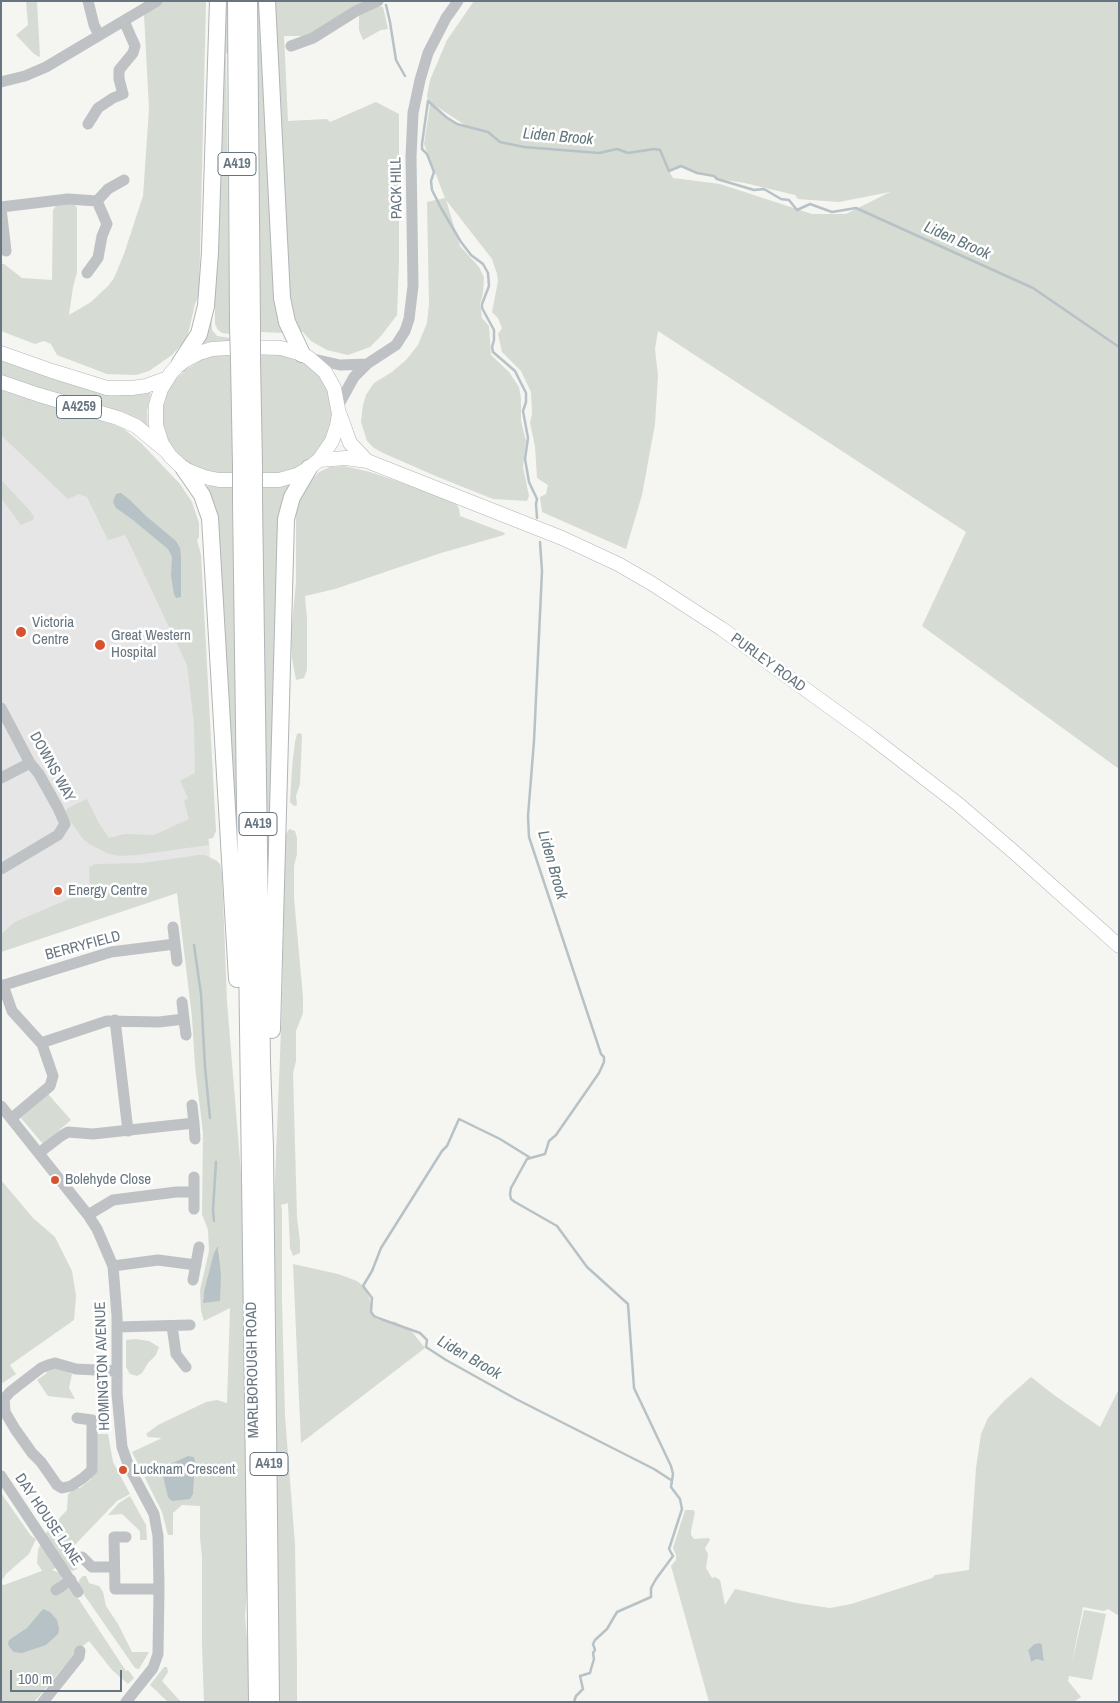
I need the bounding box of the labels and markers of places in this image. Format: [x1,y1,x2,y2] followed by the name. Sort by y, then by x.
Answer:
[32,614,74,649] place label: Victoria Centre
[14,625,28,639] marker: Victoria Centre
[111,627,191,662] place label: Great Western Hospital
[93,638,107,652] marker: Great Western Hospital
[68,882,147,900] place label: Energy Centre
[52,885,64,897] marker: Energy Centre
[65,1171,151,1189] place label: Bolehyde Close
[49,1174,61,1186] marker: Bolehyde Close
[133,1461,236,1479] place label: Lucknam Crescent
[117,1464,129,1476] marker: Lucknam Crescent

